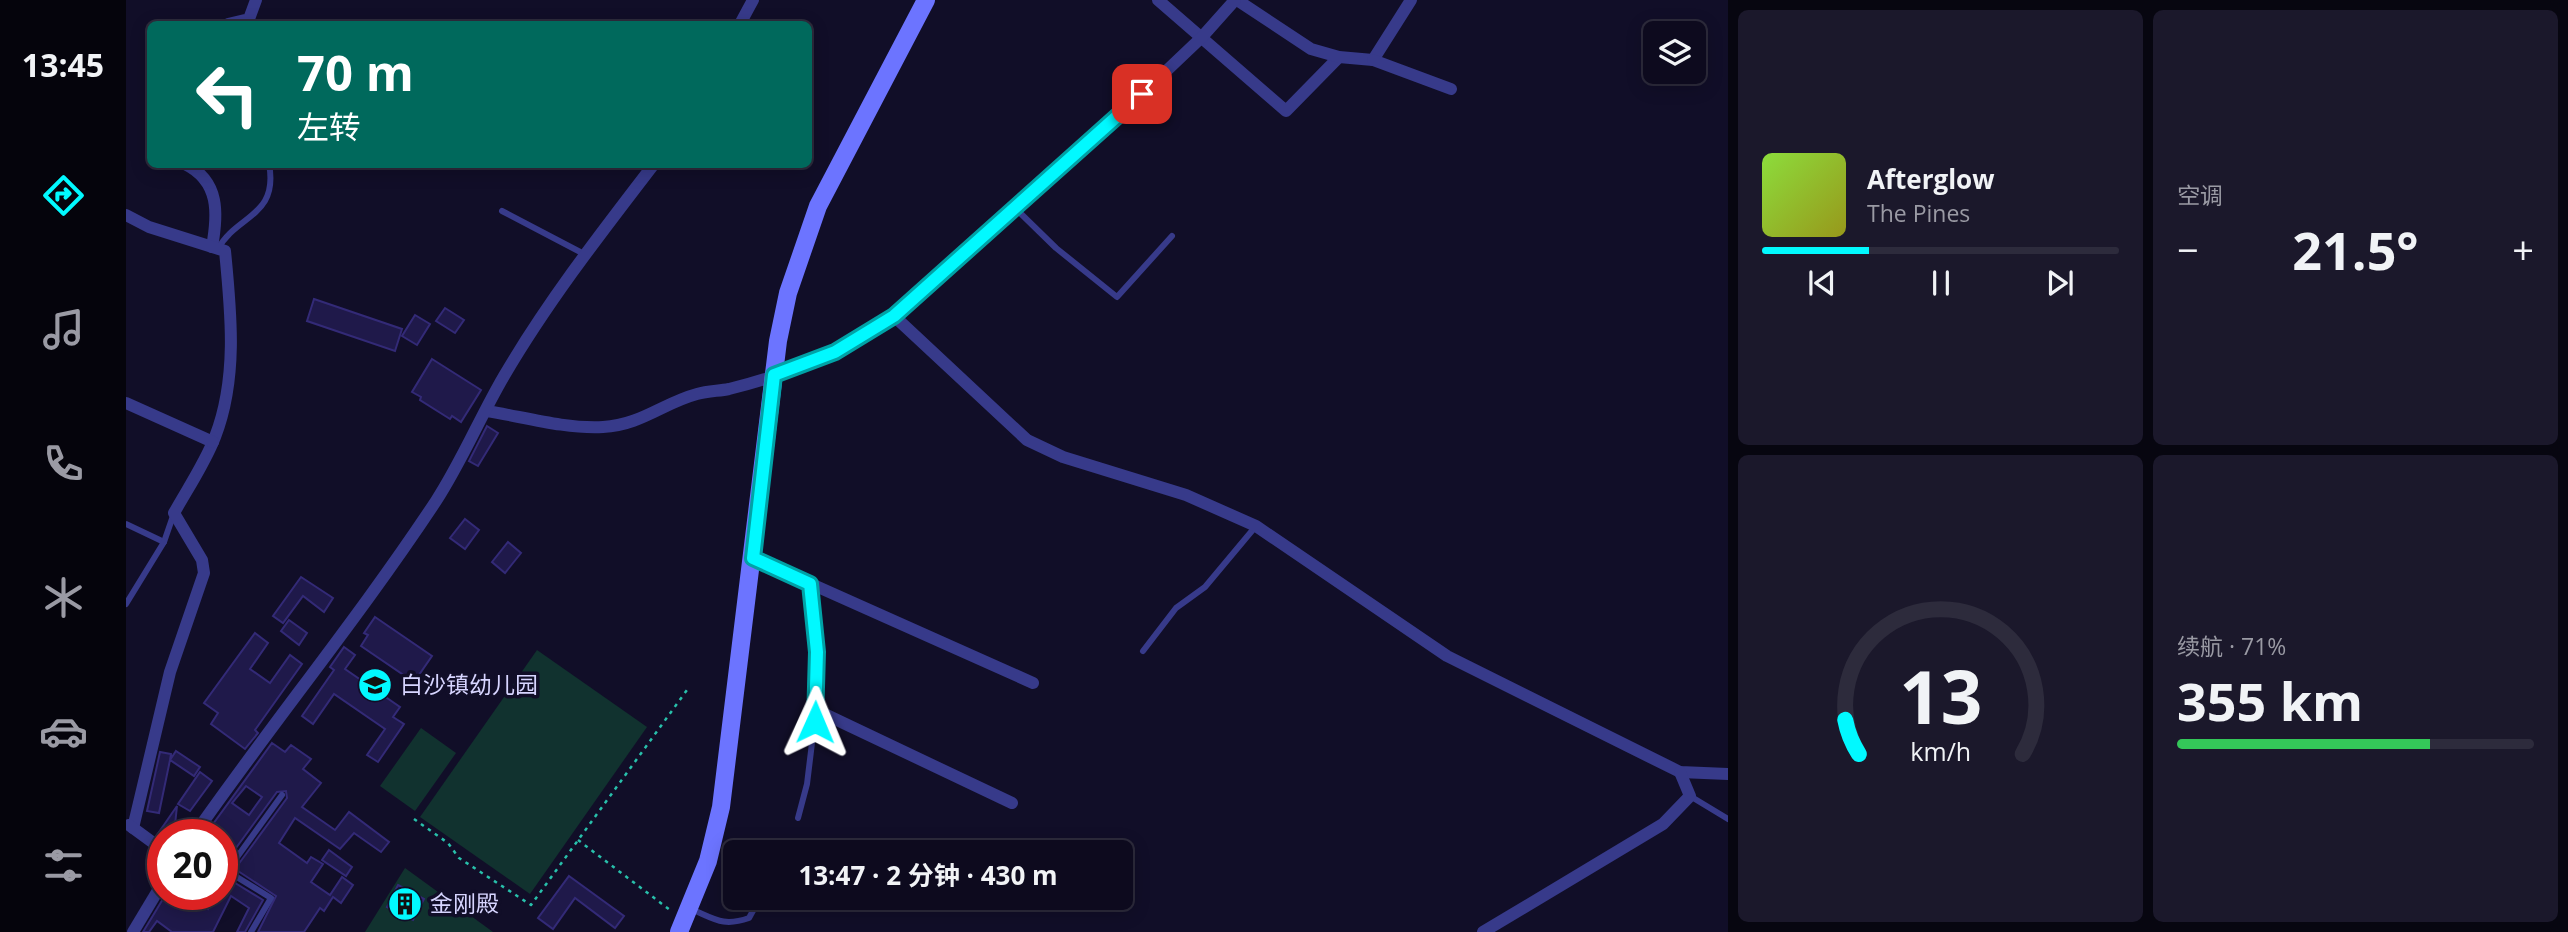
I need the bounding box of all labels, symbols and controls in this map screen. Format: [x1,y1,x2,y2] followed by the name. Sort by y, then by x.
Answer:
[1643,21,1706,84] map controls
[1643,21,1706,84] button: layers
[297,39,414,105] text: 70 m
[22,43,104,86] text: 13:45
[182,49,273,140] icon: left
[1112,64,1172,124] pin
[1123,75,1161,113] icon: arrive
[297,105,361,148] text: 左转
[1867,161,1994,197] text: Afterglow
[39,171,88,220] icon: directions
[2177,179,2223,211] text: 空调
[1867,197,1970,229] text: The Pines
[2292,214,2419,285] text: 21.5°
[2177,223,2199,275] text: −
[2512,223,2534,275] text: +
[1803,264,1841,302] icon: previous
[1922,264,1960,302] icon: pause
[2041,264,2079,302] icon: next
[39,305,88,354] icon: music
[39,439,88,488] icon: phone
[39,573,88,622] icon: climate
[2177,630,2286,662] text: 续航 · 71%
[1899,647,1982,746] text: 13
[2177,665,2363,736] text: 355 km
[356,666,394,704] school or university icon: 白沙镇幼儿园
[400,668,538,700] place label: 白沙镇幼儿园
[778,685,852,759] position arrow
[39,707,88,756] icon: car
[1910,734,1971,768] text: km/h
[147,819,238,910] speed limit sign: 20
[39,841,88,890] icon: filters
[798,857,1058,893] text: 13:47 · 2 分钟 · 430 m
[386,885,424,923] building icon: 金刚殿
[430,887,499,919] place label: 金刚殿

